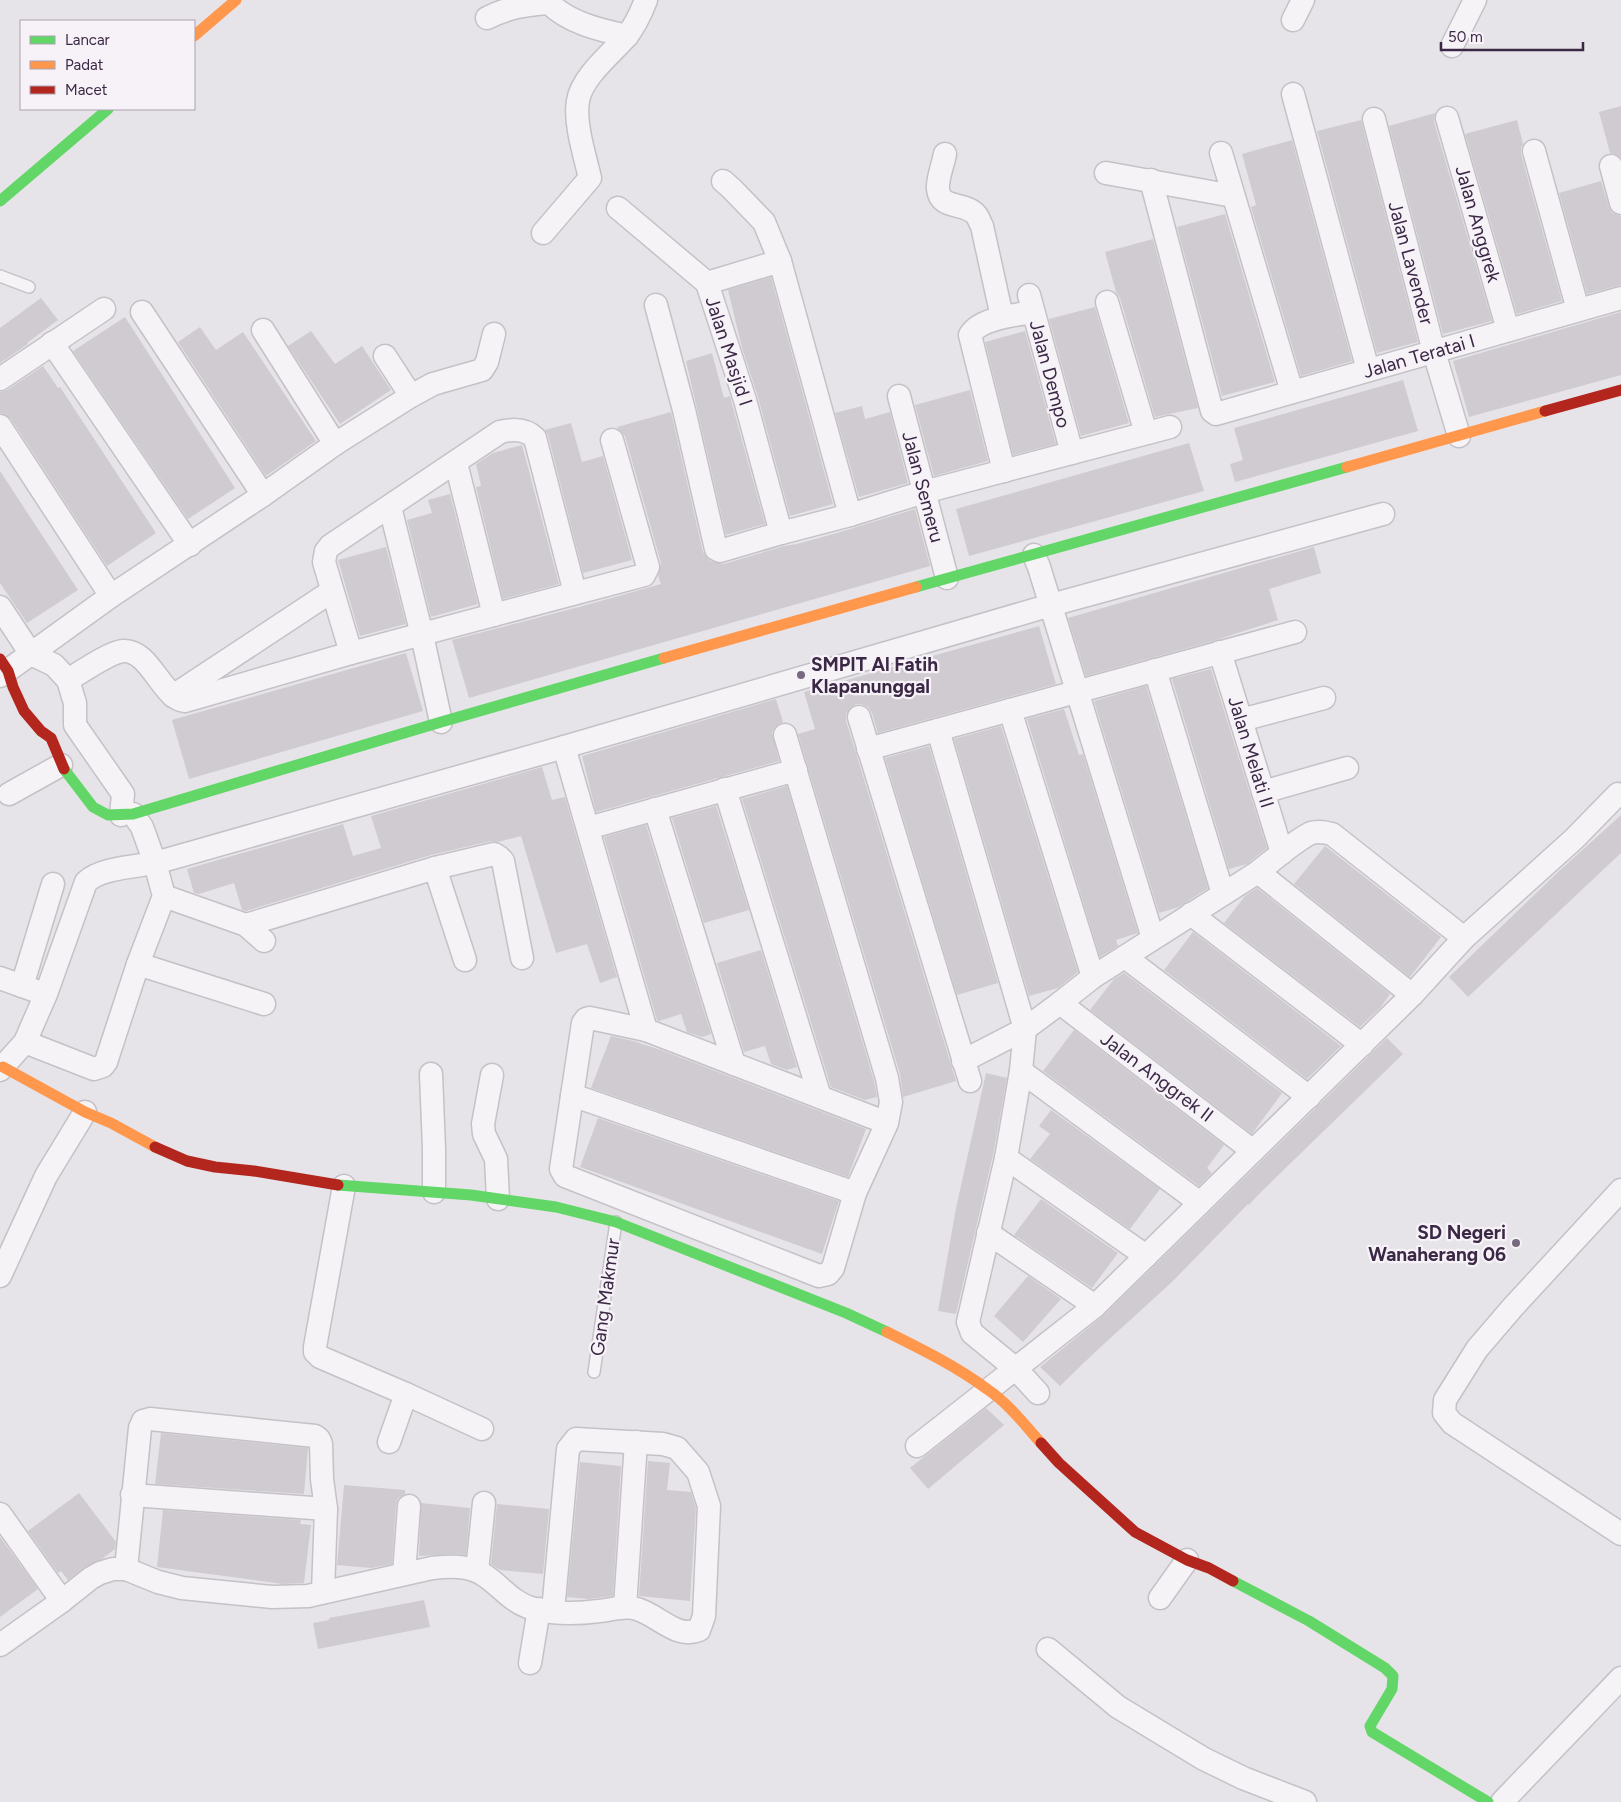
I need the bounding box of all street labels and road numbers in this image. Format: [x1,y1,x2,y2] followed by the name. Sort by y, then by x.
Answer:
[1450,163,1506,286] street label: Jalan Anggrek
[1384,199,1439,328] street label: Jalan Lavender
[700,293,758,409] street label: Jalan Masjid I
[1025,318,1075,430] street label: Jalan Dempo
[1360,329,1478,383] street label: Jalan Teratai I
[897,429,949,545] street label: Jalan Semeru
[1223,693,1279,811] street label: Jalan Melati II
[1096,1027,1218,1127] street label: Jalan Anggrek II
[585,1236,625,1357] street label: Gang Makmur

